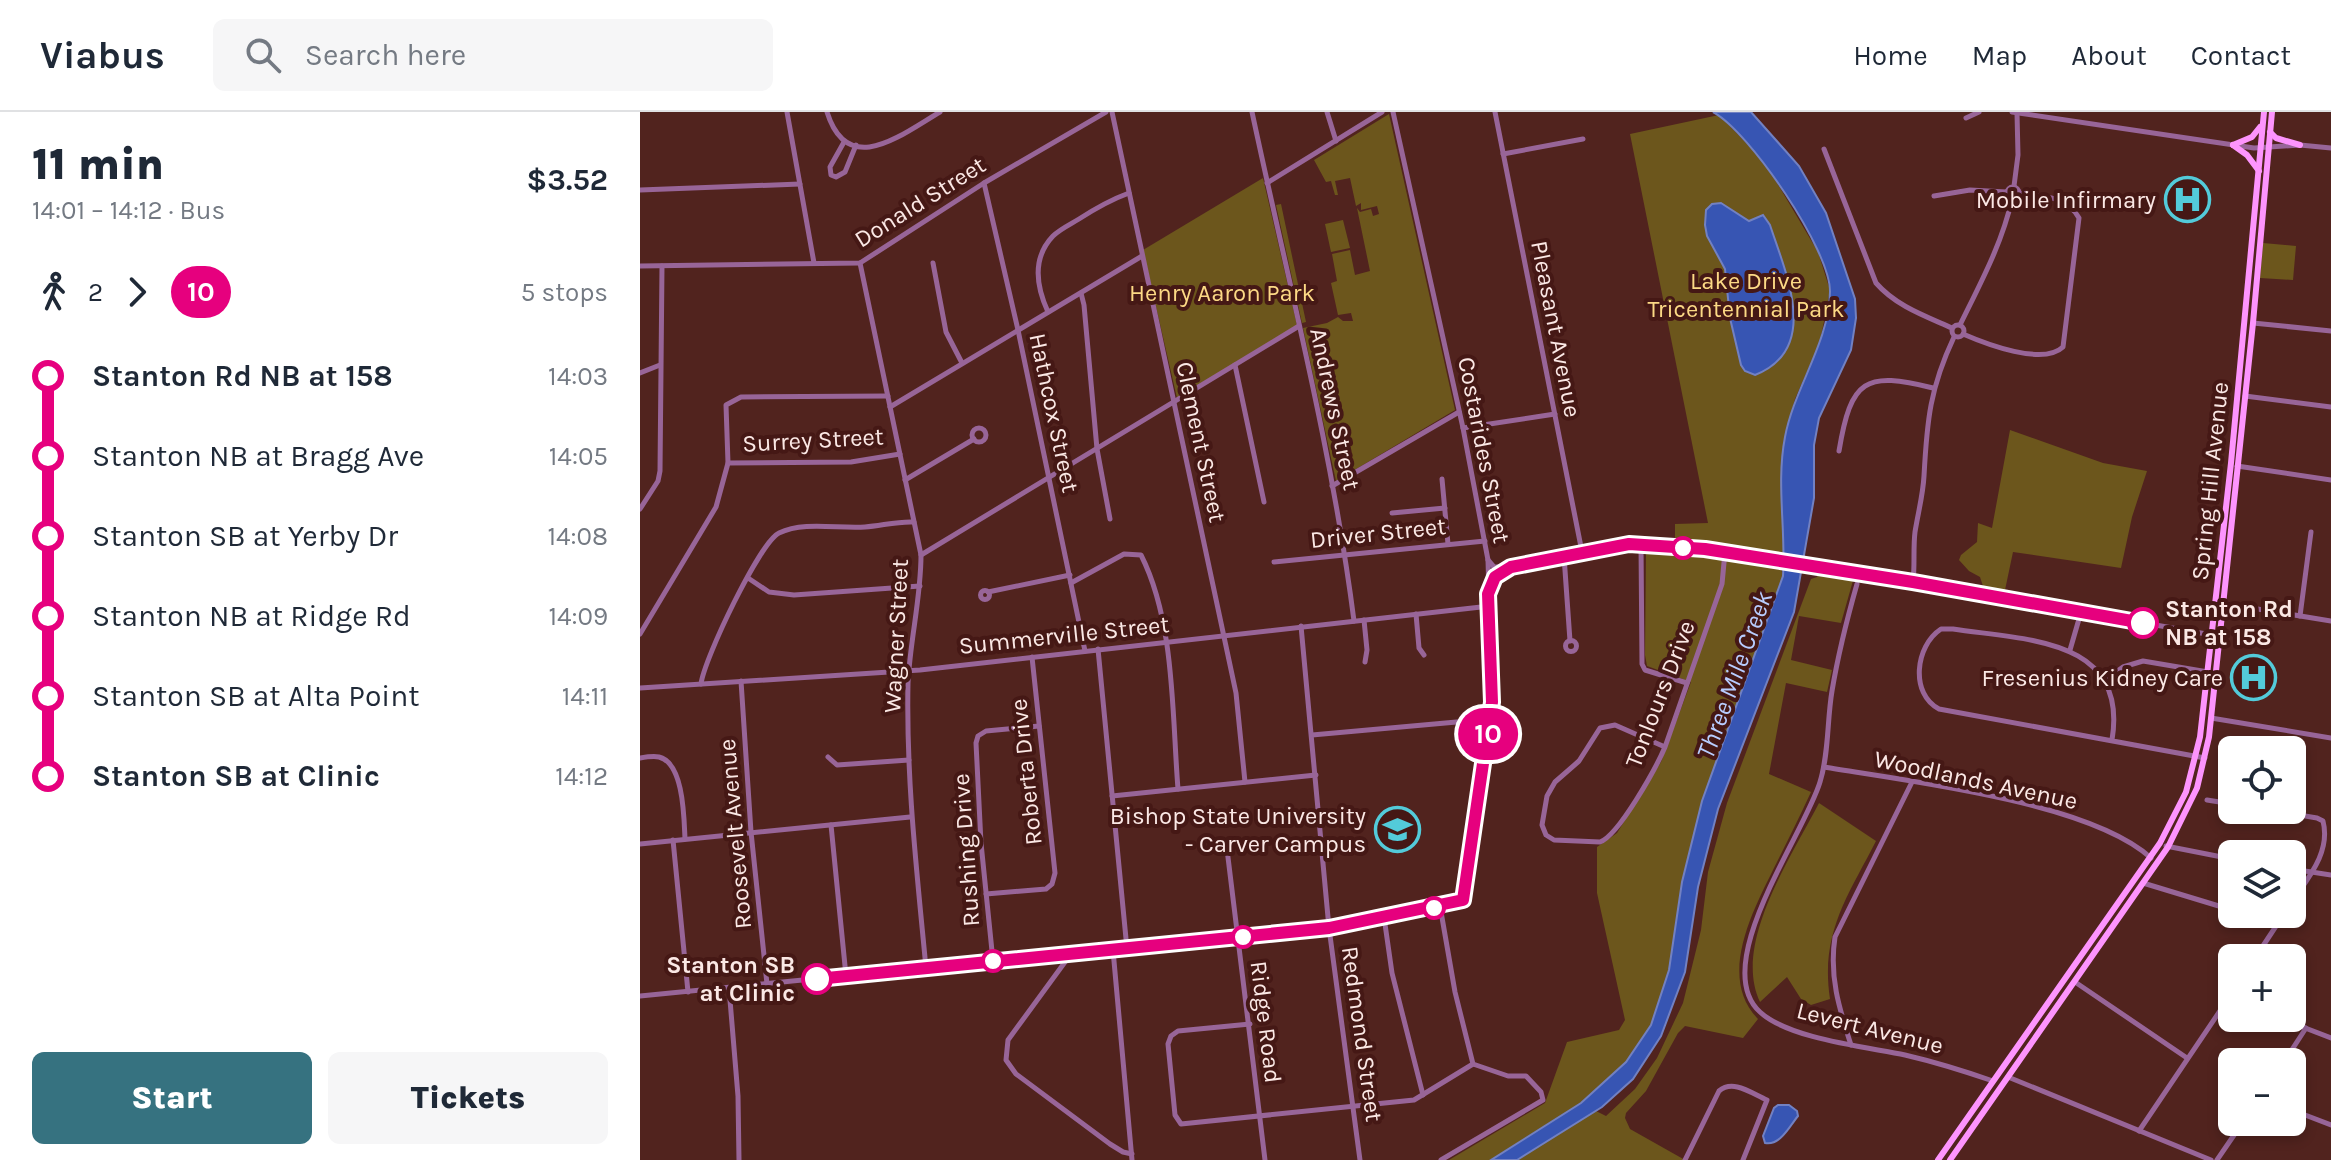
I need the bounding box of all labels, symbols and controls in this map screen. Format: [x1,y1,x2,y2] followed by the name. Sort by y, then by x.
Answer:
[213,19,773,91] search box
[40,33,165,78] text: Viabus
[241,33,285,77] icon: search
[305,37,466,73] text: Search here
[1853,39,1928,72] text: Home
[1972,39,2027,72] text: Map
[2071,39,2147,72] text: About
[2191,39,2291,72] text: Contact
[32,139,164,190] text: 11 min
[849,151,991,253] street label: Donald Street
[527,162,608,198] text: $3.52
[2163,176,2211,224] hospital icon: Mobile Infirmary
[1976,186,2156,214] place label: Mobile Infirmary
[32,195,225,226] text: 14:01 – 14:12 · Bus
[1525,238,1587,420] street label: Pleasant Avenue
[1647,267,1845,323] park label: Lake Drive Tricentennial Park
[32,270,76,314] icon: walk
[115,270,159,314] icon: forward
[187,275,215,308] text: 10
[88,277,103,308] text: 2
[521,277,608,308] text: 5 stops
[1129,279,1315,307] park label: Henry Aaron Park
[1304,325,1366,493] street label: Andrews Street
[1023,331,1085,495] street label: Hathcox Street
[1452,354,1516,546] street label: Costarides Street
[92,358,393,394] text: Stanton Rd NB at 158
[1170,359,1232,525] street label: Clement Street
[548,361,608,392] text: 14:03
[2186,380,2234,582] street label: Spring Hill Avenue
[742,422,884,458] street label: Surrey Street
[92,438,424,474] text: Stanton NB at Bragg Ave
[549,441,608,472] text: 14:05
[1309,512,1447,554] street label: Driver Street
[92,518,398,554] text: Stanton SB at Yerby Dr
[547,521,608,552] text: 14:08
[1672,537,1694,559] unlabelled marker
[878,558,914,714] street label: Wagner Street
[1690,586,1779,763] water label: Three Mile Creek
[2165,595,2293,651] place label: Stanton Rd NB at 158
[92,598,411,634] text: Stanton NB at Ridge Rd
[548,601,608,632] text: 14:09
[2128,608,2158,638] marker: Stanton Rd NB at 158
[957,610,1171,660] street label: Summerville Street
[1619,617,1701,771] street label: Tonlours Drive
[2230,654,2278,702] hospital icon: Fresenius Kidney Care
[1981,664,2223,692] place label: Fresenius Kidney Care
[92,678,420,714] text: Stanton SB at Alta Point
[562,681,608,712] text: 14:11
[1004,697,1048,847] street label: Roberta Drive
[1452,708,1524,760] line badge: 10
[1474,717,1502,750] text: 10
[2218,736,2306,1136] map controls
[2218,736,2306,824] button: locate
[713,738,757,930] street label: Roosevelt Avenue
[1872,745,2080,815] street label: Woodlands Avenue
[92,758,380,794] text: Stanton SB at Clinic
[555,761,608,792] text: 14:12
[947,773,985,927] street label: Rushing Drive
[1110,802,1366,858] place label: Bishop State University - Carver Campus
[1373,806,1421,854] school or university icon: Bishop State University - Carver Campus
[2218,840,2306,928] button: layers
[1423,897,1445,919] unlabelled marker
[1232,926,1254,948] unlabelled marker
[1336,944,1388,1124] street label: Redmond Street
[2218,944,2306,1032] button: +
[982,950,1004,972] unlabelled marker
[666,951,795,1007] place label: Stanton SB at Clinic
[1245,959,1287,1085] street label: Ridge Road
[802,964,832,994] marker: Stanton SB at Clinic
[1794,996,1946,1060] street label: Levert Avenue
[2218,1048,2306,1136] button: −
[32,1052,312,1144] button: Start
[328,1052,608,1144] button: Tickets

